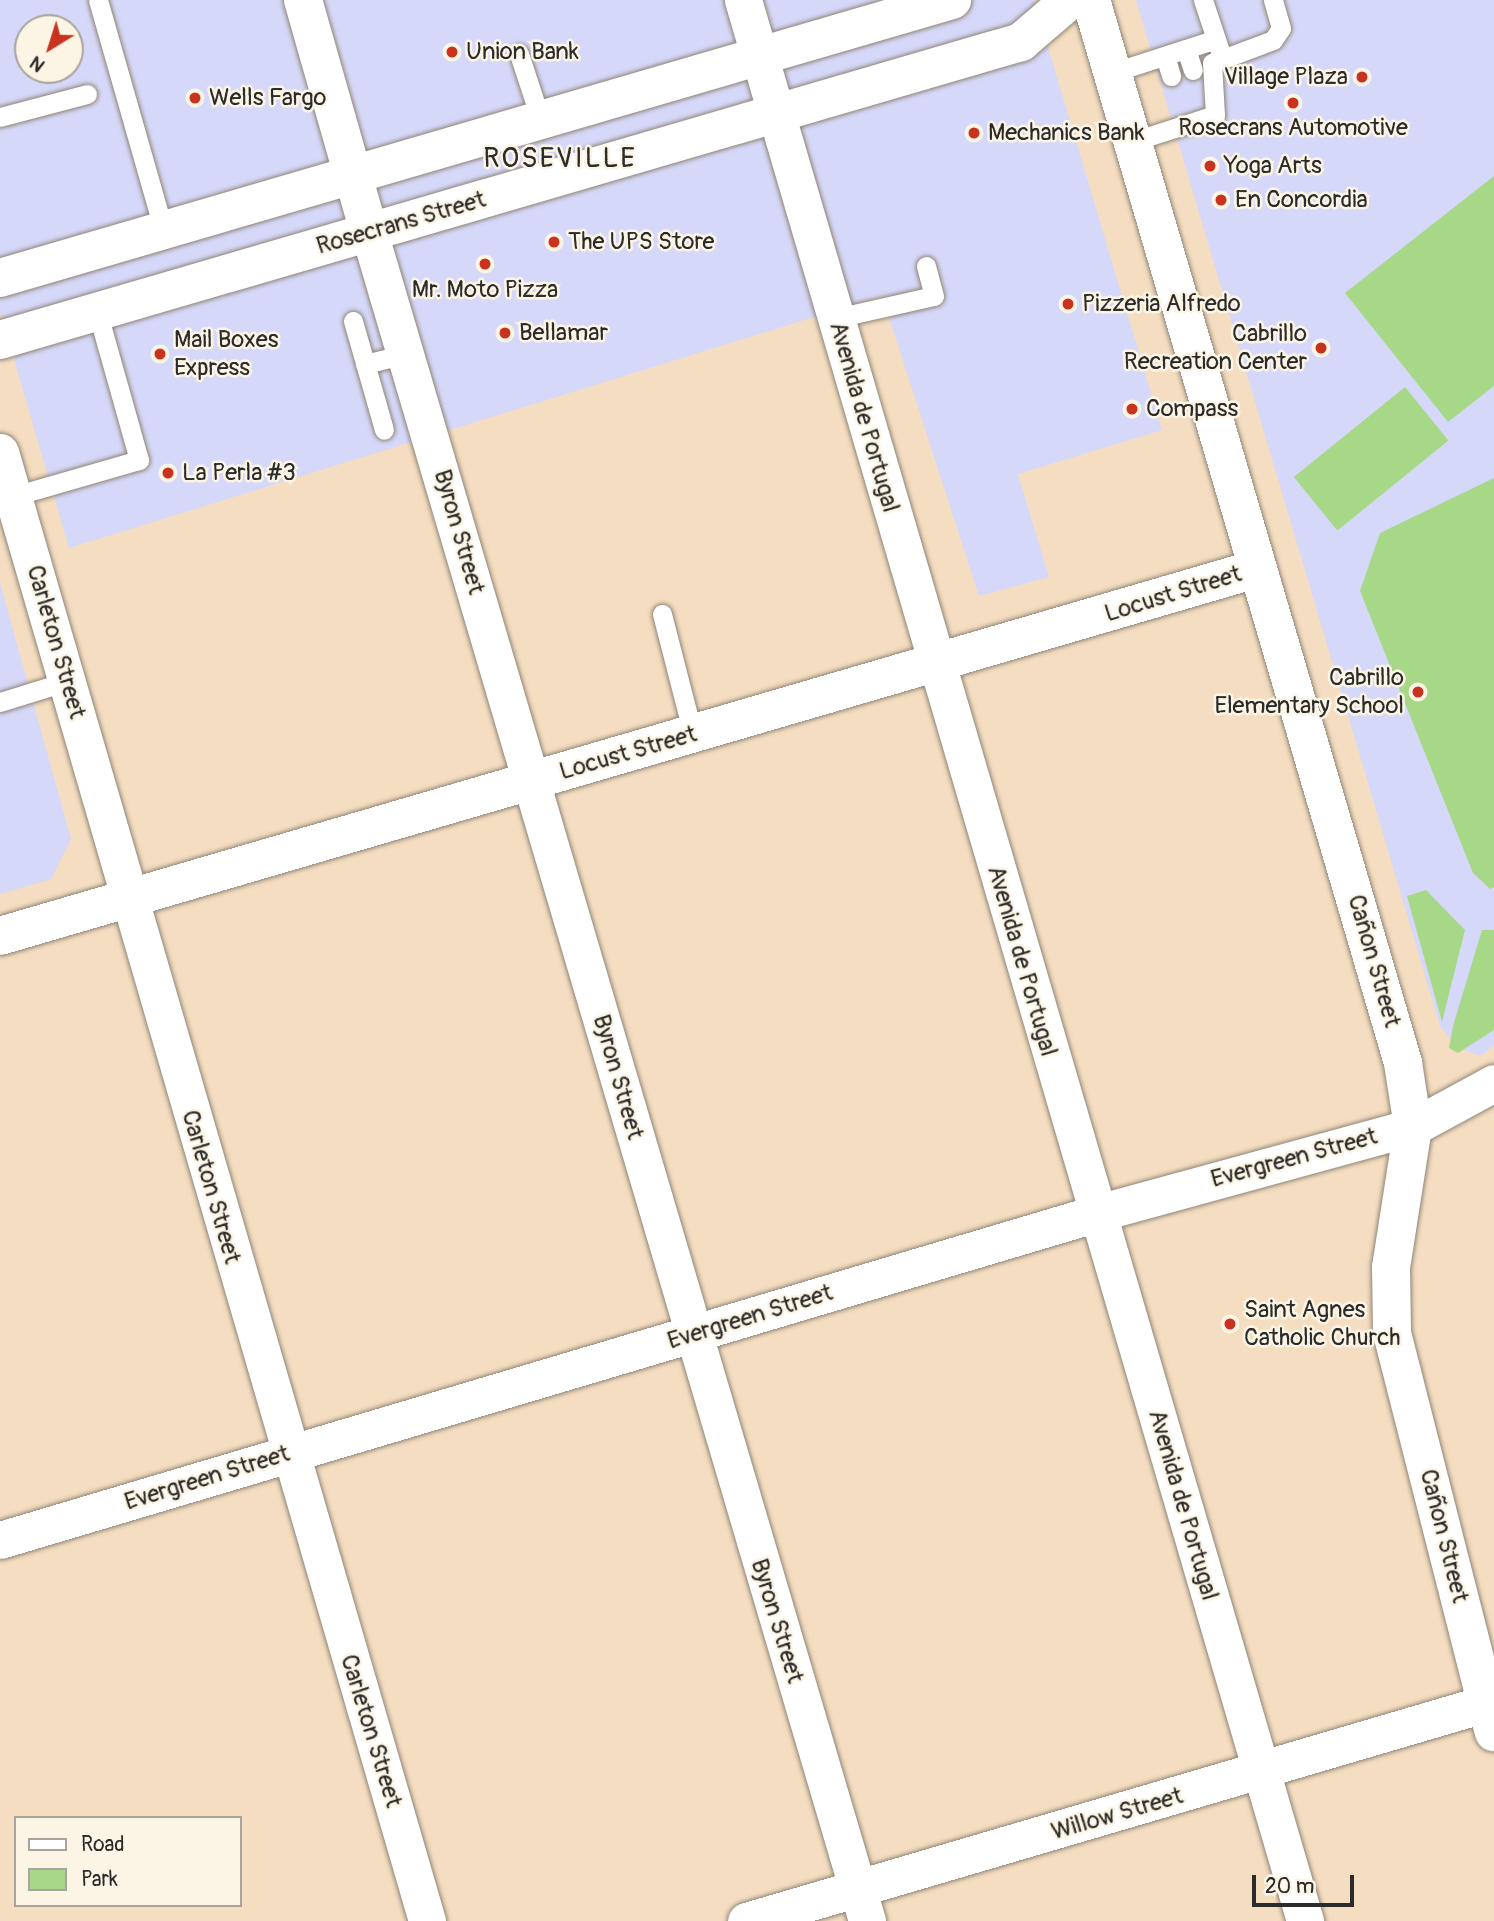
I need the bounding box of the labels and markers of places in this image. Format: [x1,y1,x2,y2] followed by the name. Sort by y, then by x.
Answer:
[466,38,579,66] place label: Union Bank
[444,44,460,60] marker: Union Bank
[1224,63,1348,91] place label: Village Plaza
[1354,69,1370,85] marker: Village Plaza
[209,84,326,112] place label: Wells Fargo
[187,90,203,106] marker: Wells Fargo
[1285,95,1301,111] marker: Rosecrans Automotive
[1178,114,1408,142] place label: Rosecrans Automotive
[988,119,1145,147] place label: Mechanics Bank
[966,125,982,141] marker: Mechanics Bank
[1224,152,1322,180] place label: Yoga Arts
[1202,158,1218,174] marker: Yoga Arts
[1235,186,1368,214] place label: En Concordia
[1213,192,1229,208] marker: En Concordia
[568,228,714,256] place label: The UPS Store
[546,234,562,250] marker: The UPS Store
[477,256,493,272] marker: Mr. Moto Pizza
[412,276,558,304] place label: Mr. Moto Pizza
[1082,290,1241,318] place label: Pizzeria Alfredo
[1060,296,1076,312] marker: Pizzeria Alfredo
[519,319,608,347] place label: Bellamar
[1124,320,1307,376] place label: Cabrillo Recreation Center
[497,325,513,341] marker: Bellamar
[174,326,278,382] place label: Mail Boxes Express
[1313,340,1329,356] marker: Cabrillo Recreation Center
[152,346,168,362] marker: Mail Boxes Express
[1146,395,1238,423] place label: Compass
[1124,401,1140,417] marker: Compass
[182,459,296,487] place label: La Perla #3
[160,465,176,481] marker: La Perla #3
[1214,664,1404,720] place label: Cabrillo Elementary School
[1410,684,1426,700] marker: Cabrillo Elementary School
[1244,1296,1401,1352] place label: Saint Agnes Catholic Church
[1222,1316,1238,1332] marker: Saint Agnes Catholic Church

